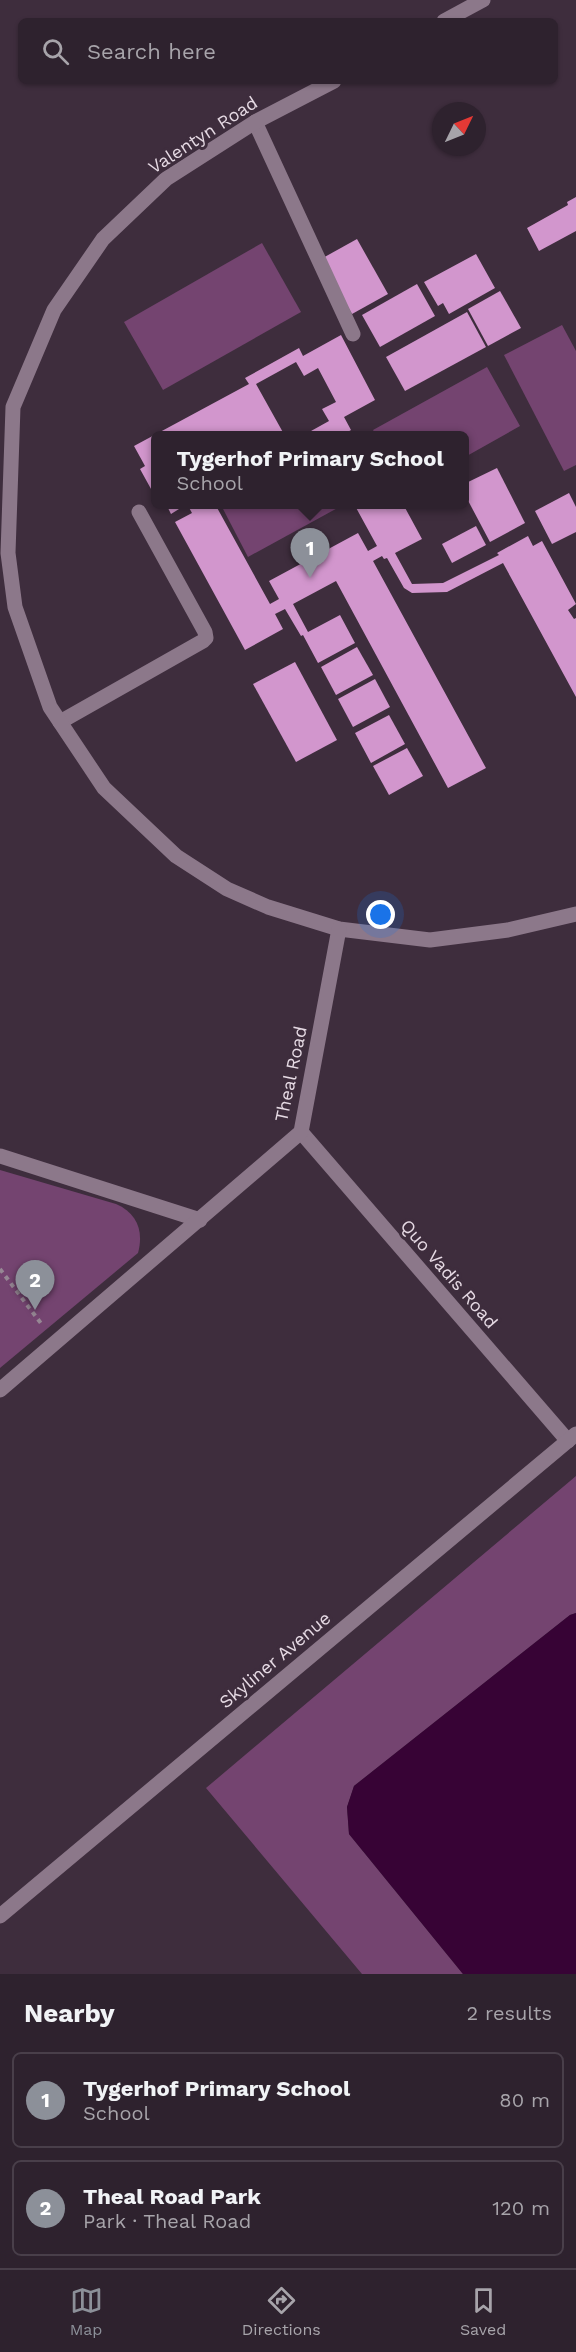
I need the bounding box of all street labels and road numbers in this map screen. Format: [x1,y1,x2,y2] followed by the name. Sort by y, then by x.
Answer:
[144,92,261,178] street label: Valentyn Road
[270,1024,311,1124] street label: Theal Road
[396,1215,502,1332] street label: Quo Vadis Road
[215,1607,335,1712] street label: Skyliner Avenue

